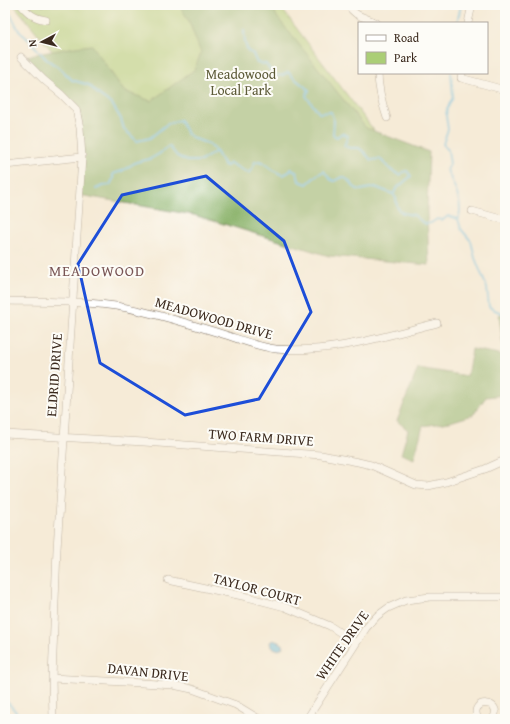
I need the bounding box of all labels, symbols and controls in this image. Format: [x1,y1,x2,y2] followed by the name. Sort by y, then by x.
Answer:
[22,22,62,62] north arrow
[358,22,488,74] legend
[394,29,420,46] text: Road
[24,38,40,48] text: N
[394,49,418,66] text: Park
[206,64,277,100] park label: Meadowood Local Park
[49,260,145,281] district label: MEADOWOOD
[153,292,275,344] street label: MEADOWOOD DRIVE
[41,333,67,417] street label: ELDRID DRIVE
[208,423,314,451] street label: TWO FARM DRIVE
[211,568,303,610] street label: TAYLOR COURT
[311,606,373,684] street label: WHITE DRIVE
[107,658,189,686] street label: DAVAN DRIVE

